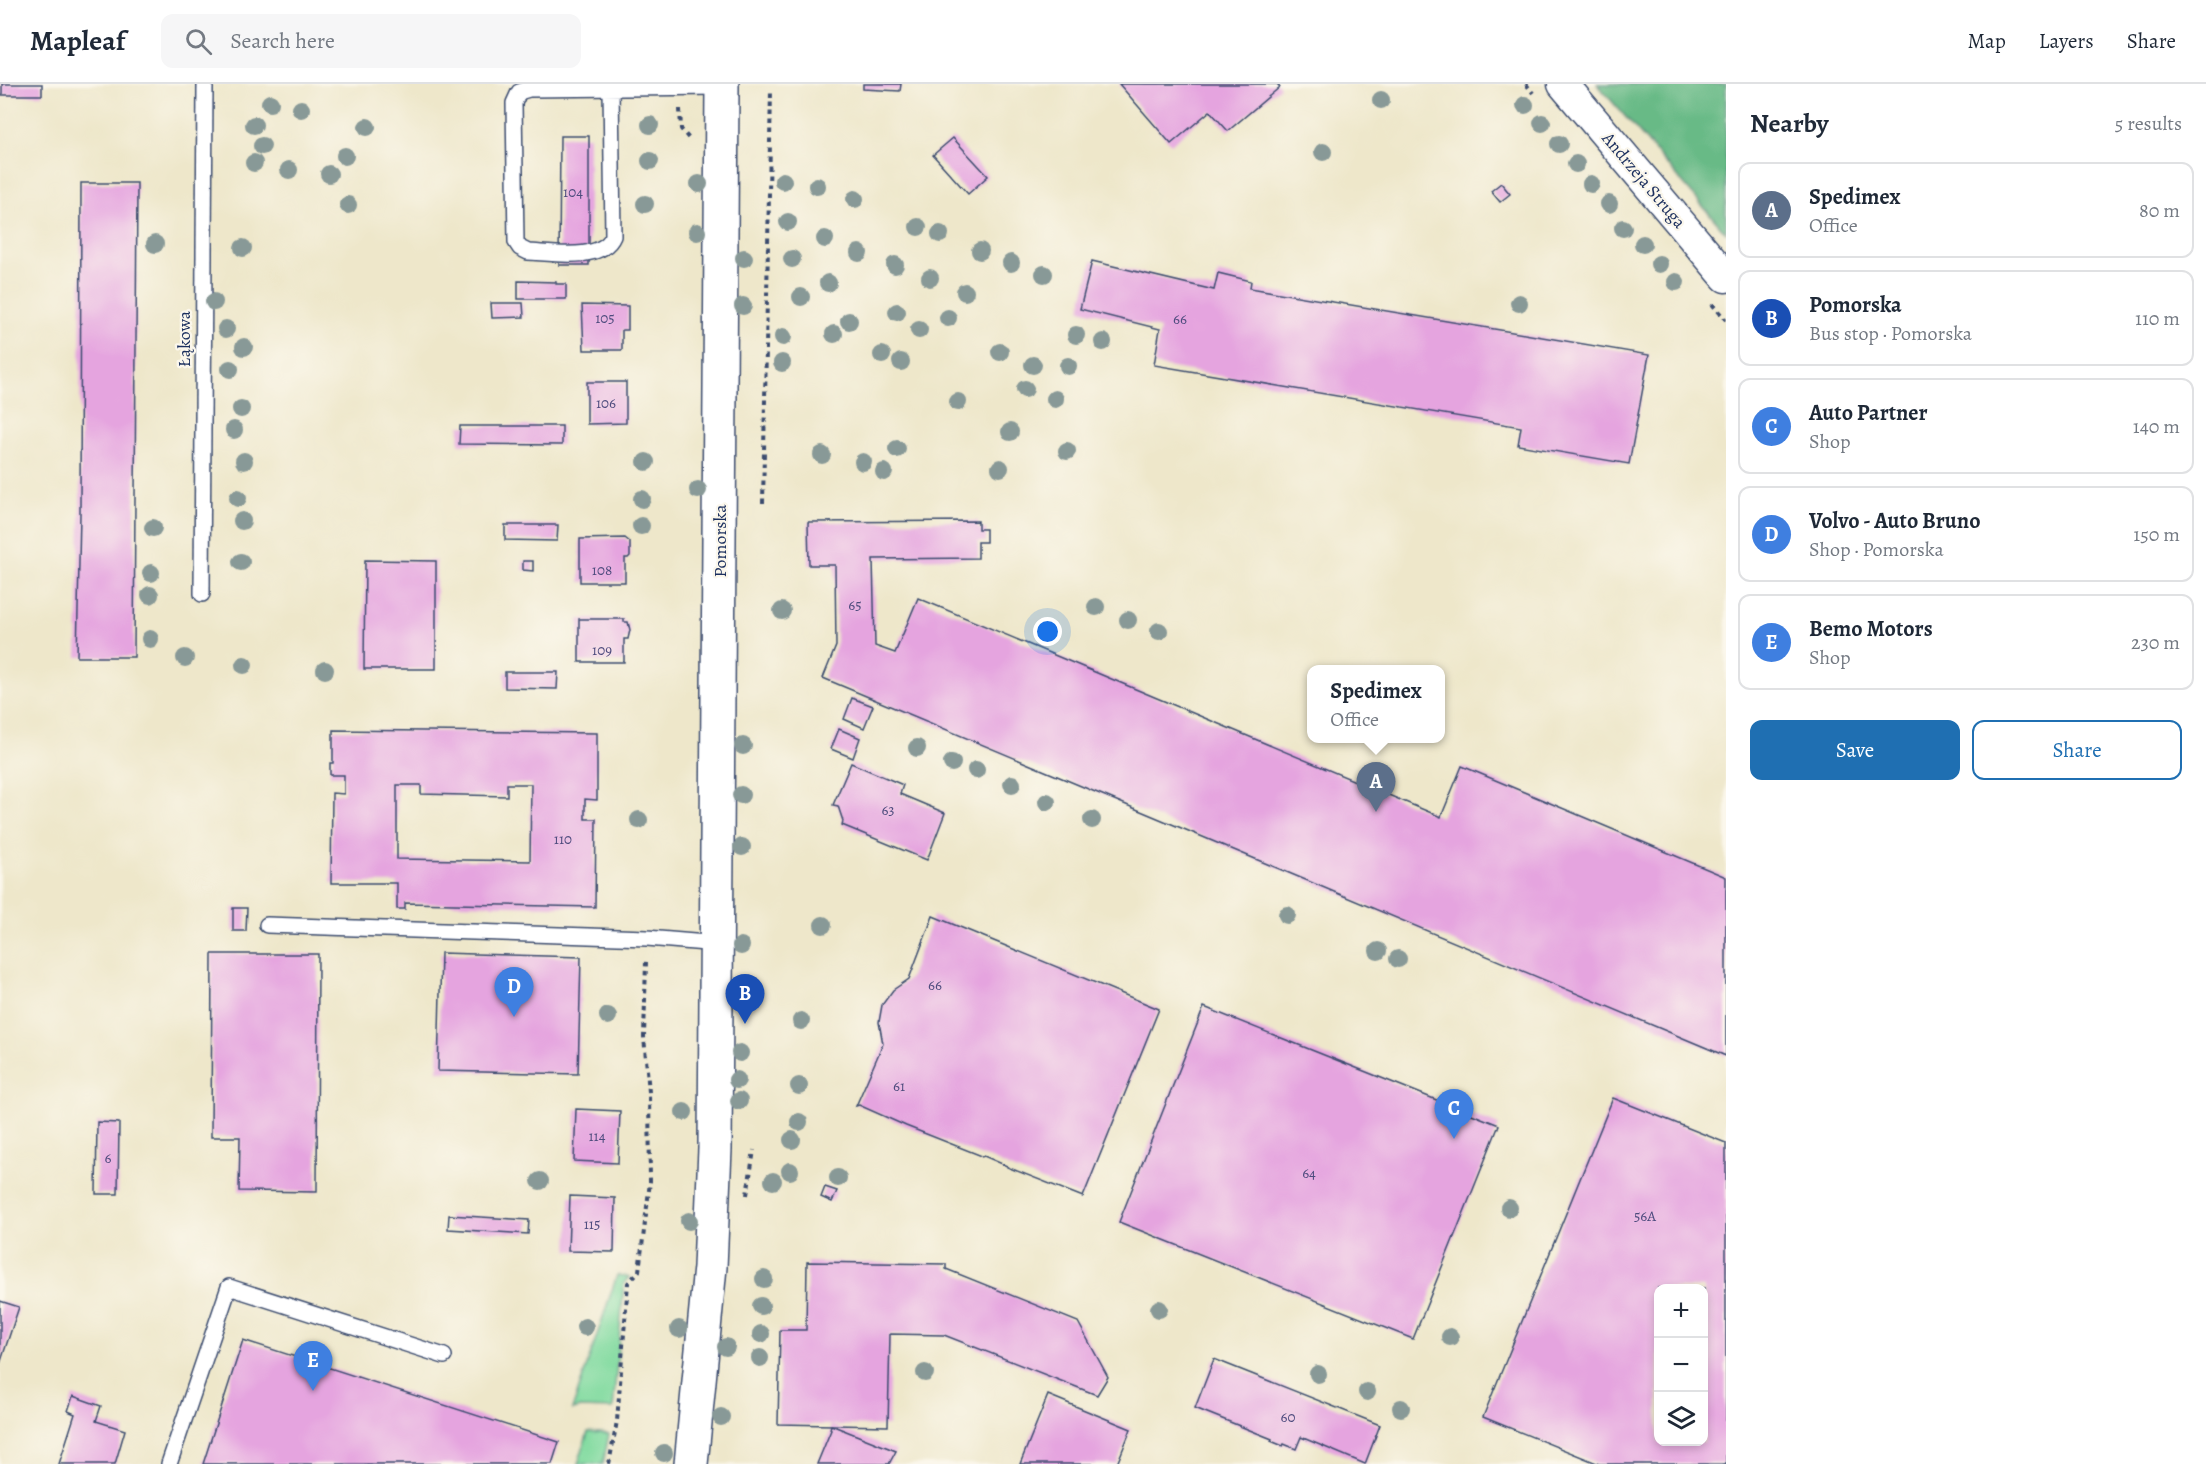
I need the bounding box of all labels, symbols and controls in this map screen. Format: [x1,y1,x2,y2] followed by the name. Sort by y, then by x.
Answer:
[161,14,581,68] search box
[30,22,125,60] text: Mapleaf
[182,25,215,58] icon: search
[230,26,335,56] text: Search here
[1967,27,2006,55] text: Map
[2039,27,2094,55] text: Layers
[2127,27,2176,55] text: Share
[1750,106,1829,141] text: Nearby
[2115,110,2182,137] text: 5 results
[1596,126,1692,234] street label: Andrzeja Struga
[563,182,583,202] house number: 104
[1809,182,1900,212] text: Spedimex
[1765,197,1778,224] text: A
[2139,197,2180,224] text: 80 m
[1809,212,1858,239] text: Office
[1809,290,1902,320] text: Pomorska
[1765,305,1778,332] text: B
[2135,305,2180,332] text: 110 m
[595,308,615,328] house number: 105
[1173,309,1187,329] house number: 66
[172,310,196,367] street label: Łąkowa
[1809,320,1972,347] text: Bus stop · Pomorska
[596,393,616,413] house number: 106
[1809,398,1928,428] text: Auto Partner
[1765,413,1778,440] text: C
[2133,413,2180,440] text: 140 m
[1809,428,1851,455] text: Shop
[708,504,732,578] street label: Pomorska
[1809,506,1981,536] text: Volvo - Auto Bruno
[1765,521,1778,548] text: D
[2133,521,2180,548] text: 150 m
[1809,536,1944,563] text: Shop · Pomorska
[592,560,612,580] house number: 108
[848,595,862,615] house number: 65
[1809,614,1933,644] text: Bemo Motors
[1033,617,1062,646] your location
[1766,629,1777,656] text: E
[2131,629,2180,656] text: 230 m
[592,640,612,660] house number: 109
[1809,644,1851,671] text: Shop
[1307,665,1445,743] popup
[1330,676,1422,706] text: Spedimex
[1330,706,1379,733] text: Office
[1750,720,1960,780] button: Save
[1972,720,2182,780] button: Share
[1356,762,1396,812] pin: A
[881,800,895,820] house number: 63
[554,829,572,849] house number: 110
[494,968,534,1017] pin: D
[726,974,764,1024] pin: B
[928,975,942,995] house number: 66
[893,1076,905,1096] house number: 61
[1434,1090,1474,1139] pin: C
[588,1126,606,1146] house number: 114
[105,1148,112,1168] house number: 6
[1302,1163,1316,1183] house number: 64
[1634,1206,1656,1226] house number: 56A
[584,1214,600,1234] house number: 115
[1654,1284,1708,1446] map controls
[1654,1284,1708,1338] button: +
[1654,1338,1708,1392] button: −
[294,1342,332,1391] pin: E
[1654,1392,1708,1446] button: layers
[1281,1407,1295,1427] house number: 60

